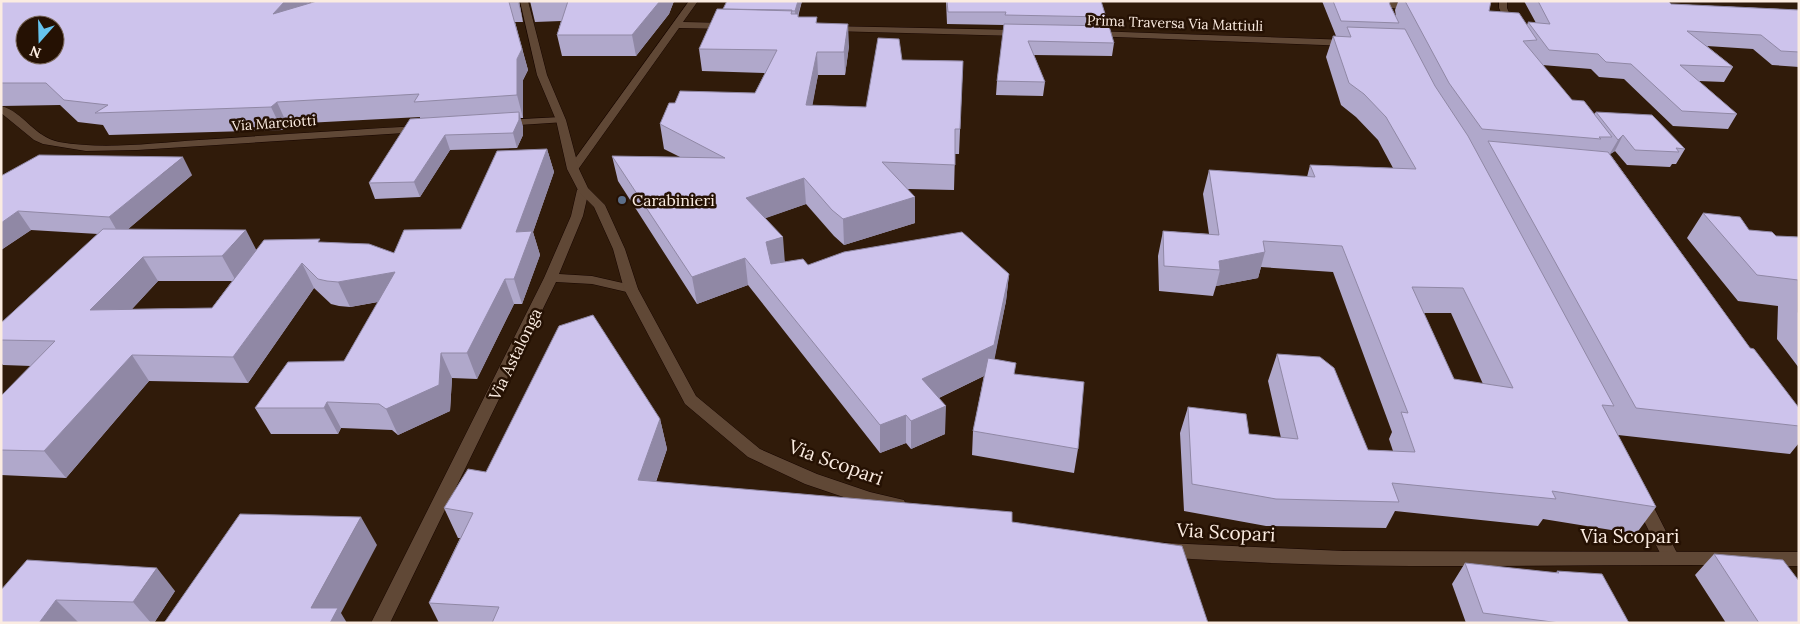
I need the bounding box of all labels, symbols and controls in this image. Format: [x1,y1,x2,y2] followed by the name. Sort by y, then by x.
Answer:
[1086,11,1264,35] street label: Prima Traversa Via Mattiuli
[15,15,65,65] north arrow
[27,42,44,63] text: N
[230,111,317,135] street label: Via Marciotti
[632,190,715,210] place label: Carabinieri
[616,194,628,206] marker: Carabinieri
[484,305,546,404] street label: Via Astalonga
[784,433,887,490] street label: Via Scopari
[1175,517,1276,547] street label: Via Scopari
[1580,524,1679,548] street label: Via Scopari

